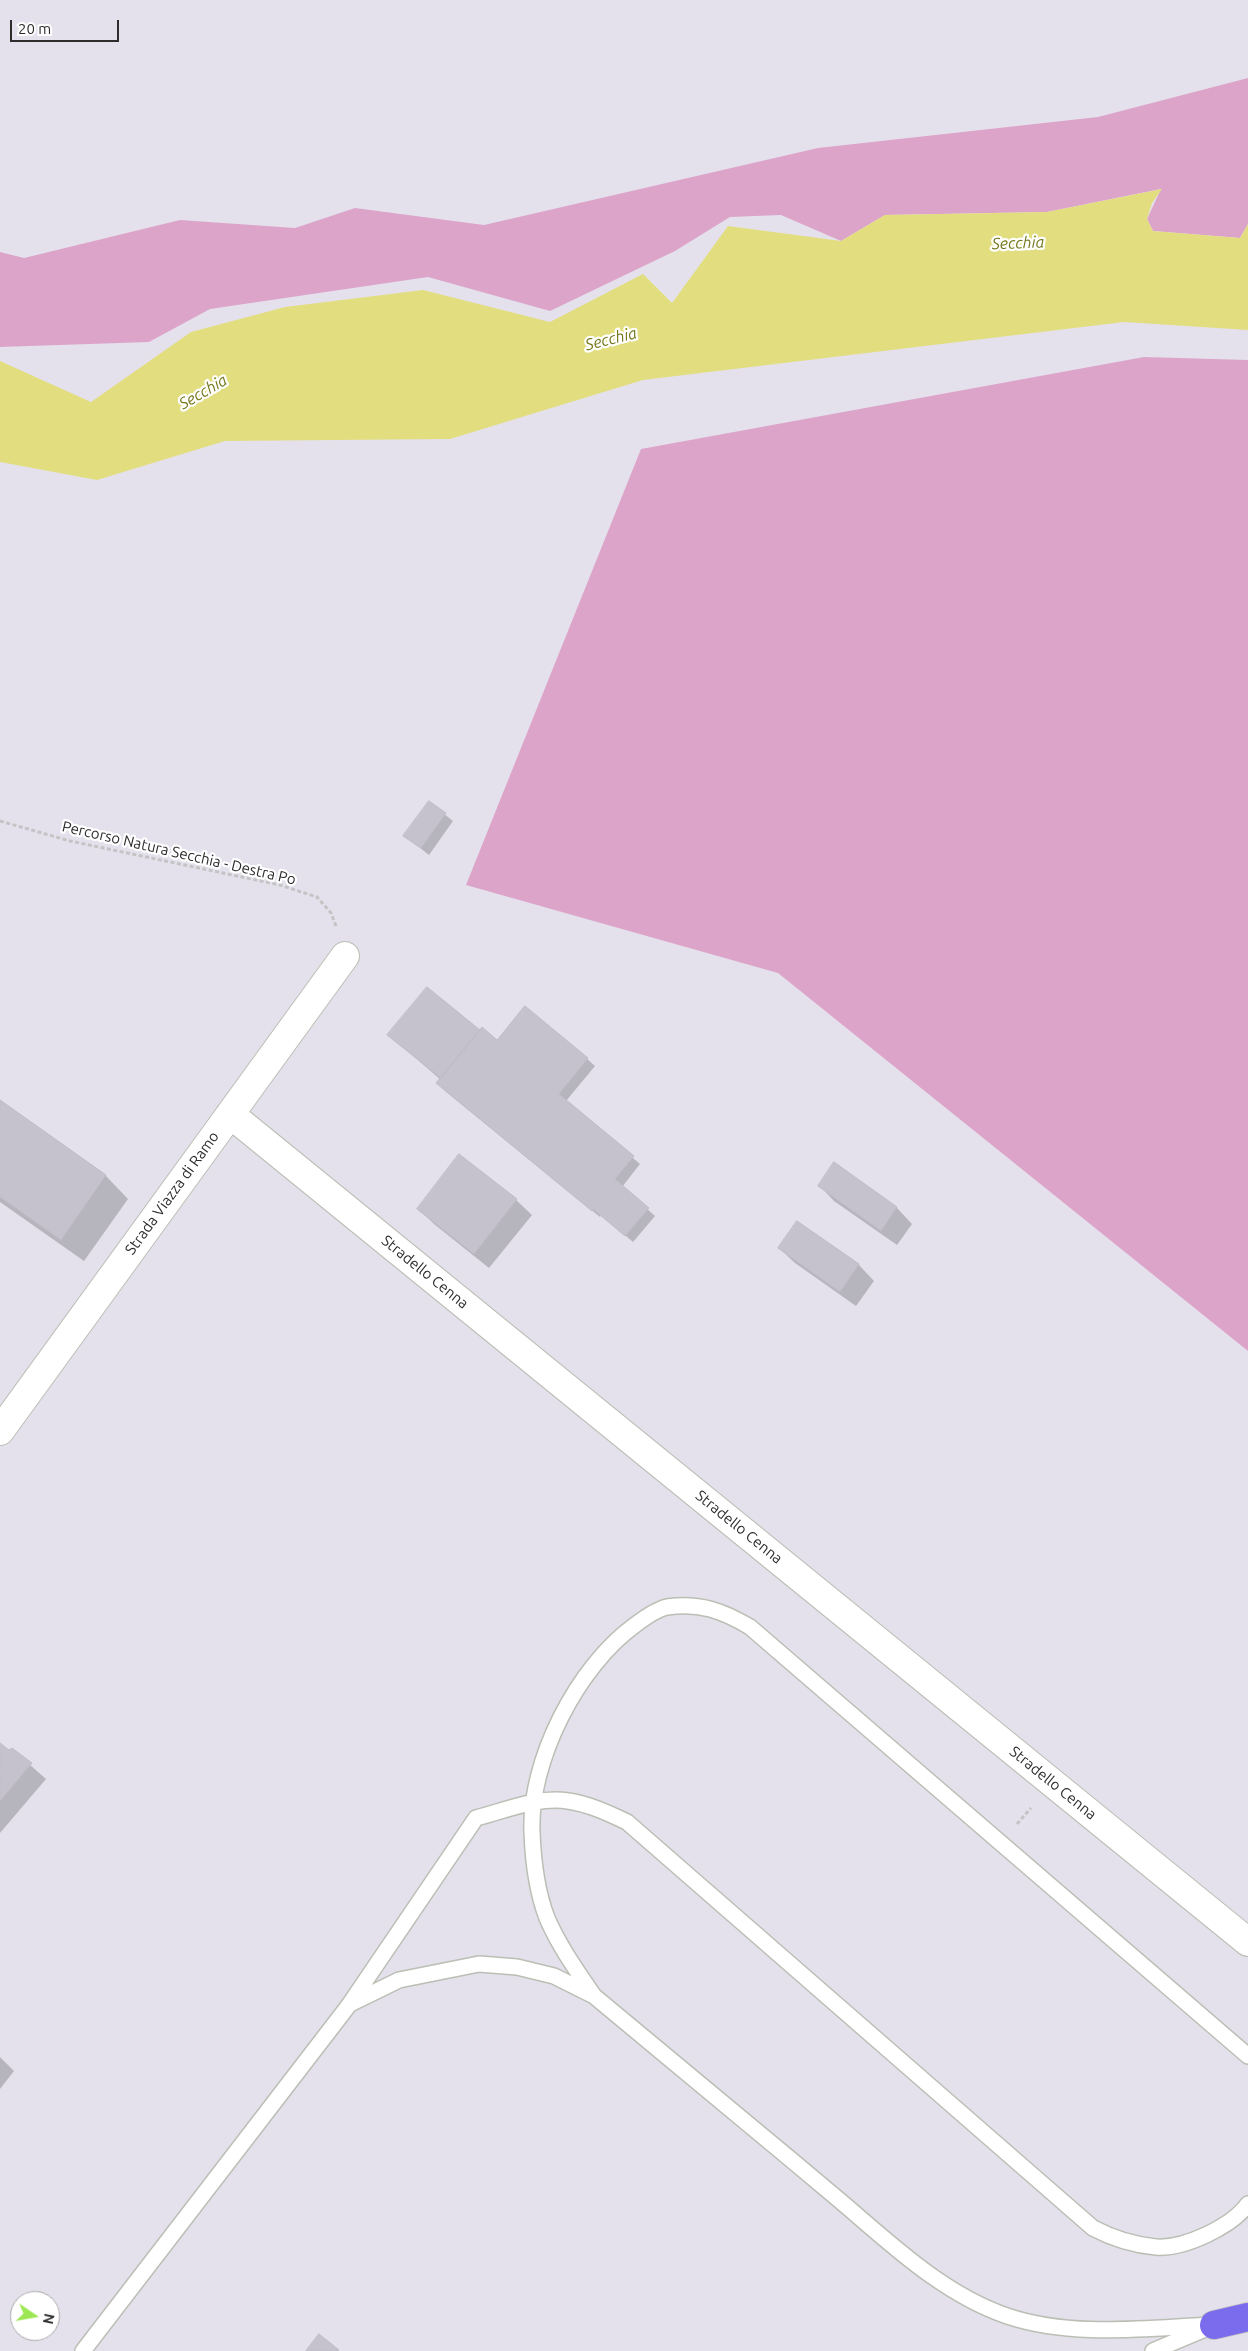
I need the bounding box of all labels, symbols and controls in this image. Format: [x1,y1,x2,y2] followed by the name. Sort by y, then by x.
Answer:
[12,10,121,42] scale bar
[18,20,51,37] text: 20 m
[991,232,1045,254] water label: Secchia
[583,323,639,355] water label: Secchia
[176,371,230,413] water label: Secchia
[60,817,298,889] street label: Percorso Natura Secchia - Destra Po
[121,1128,223,1258] street label: Strada Viazza di Ramo
[378,1231,472,1313] street label: Stradello Cenna
[692,1486,786,1568] street label: Stradello Cenna
[1006,1742,1100,1824] street label: Stradello Cenna
[10,2291,60,2341] north arrow
[40,2312,58,2326] text: N

